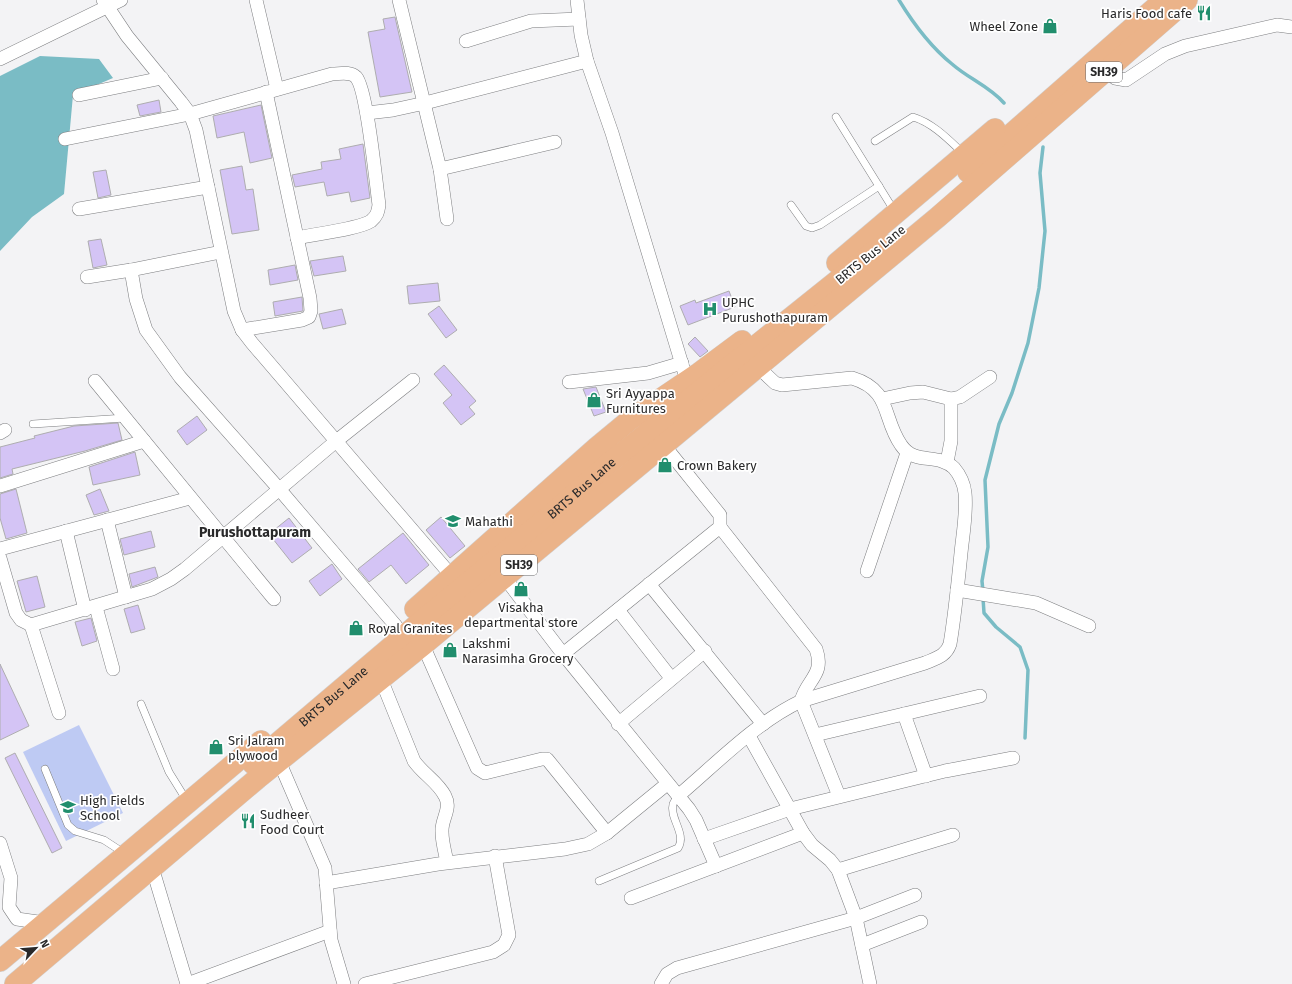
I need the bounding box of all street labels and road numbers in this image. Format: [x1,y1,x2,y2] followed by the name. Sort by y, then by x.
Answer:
[1086,62,1122,82] road number: SH39
[832,222,908,287] street label: BRTS Bus Lane
[545,454,619,522] street label: BRTS Bus Lane
[501,555,537,575] road number: SH39
[296,663,371,730] street label: BRTS Bus Lane

